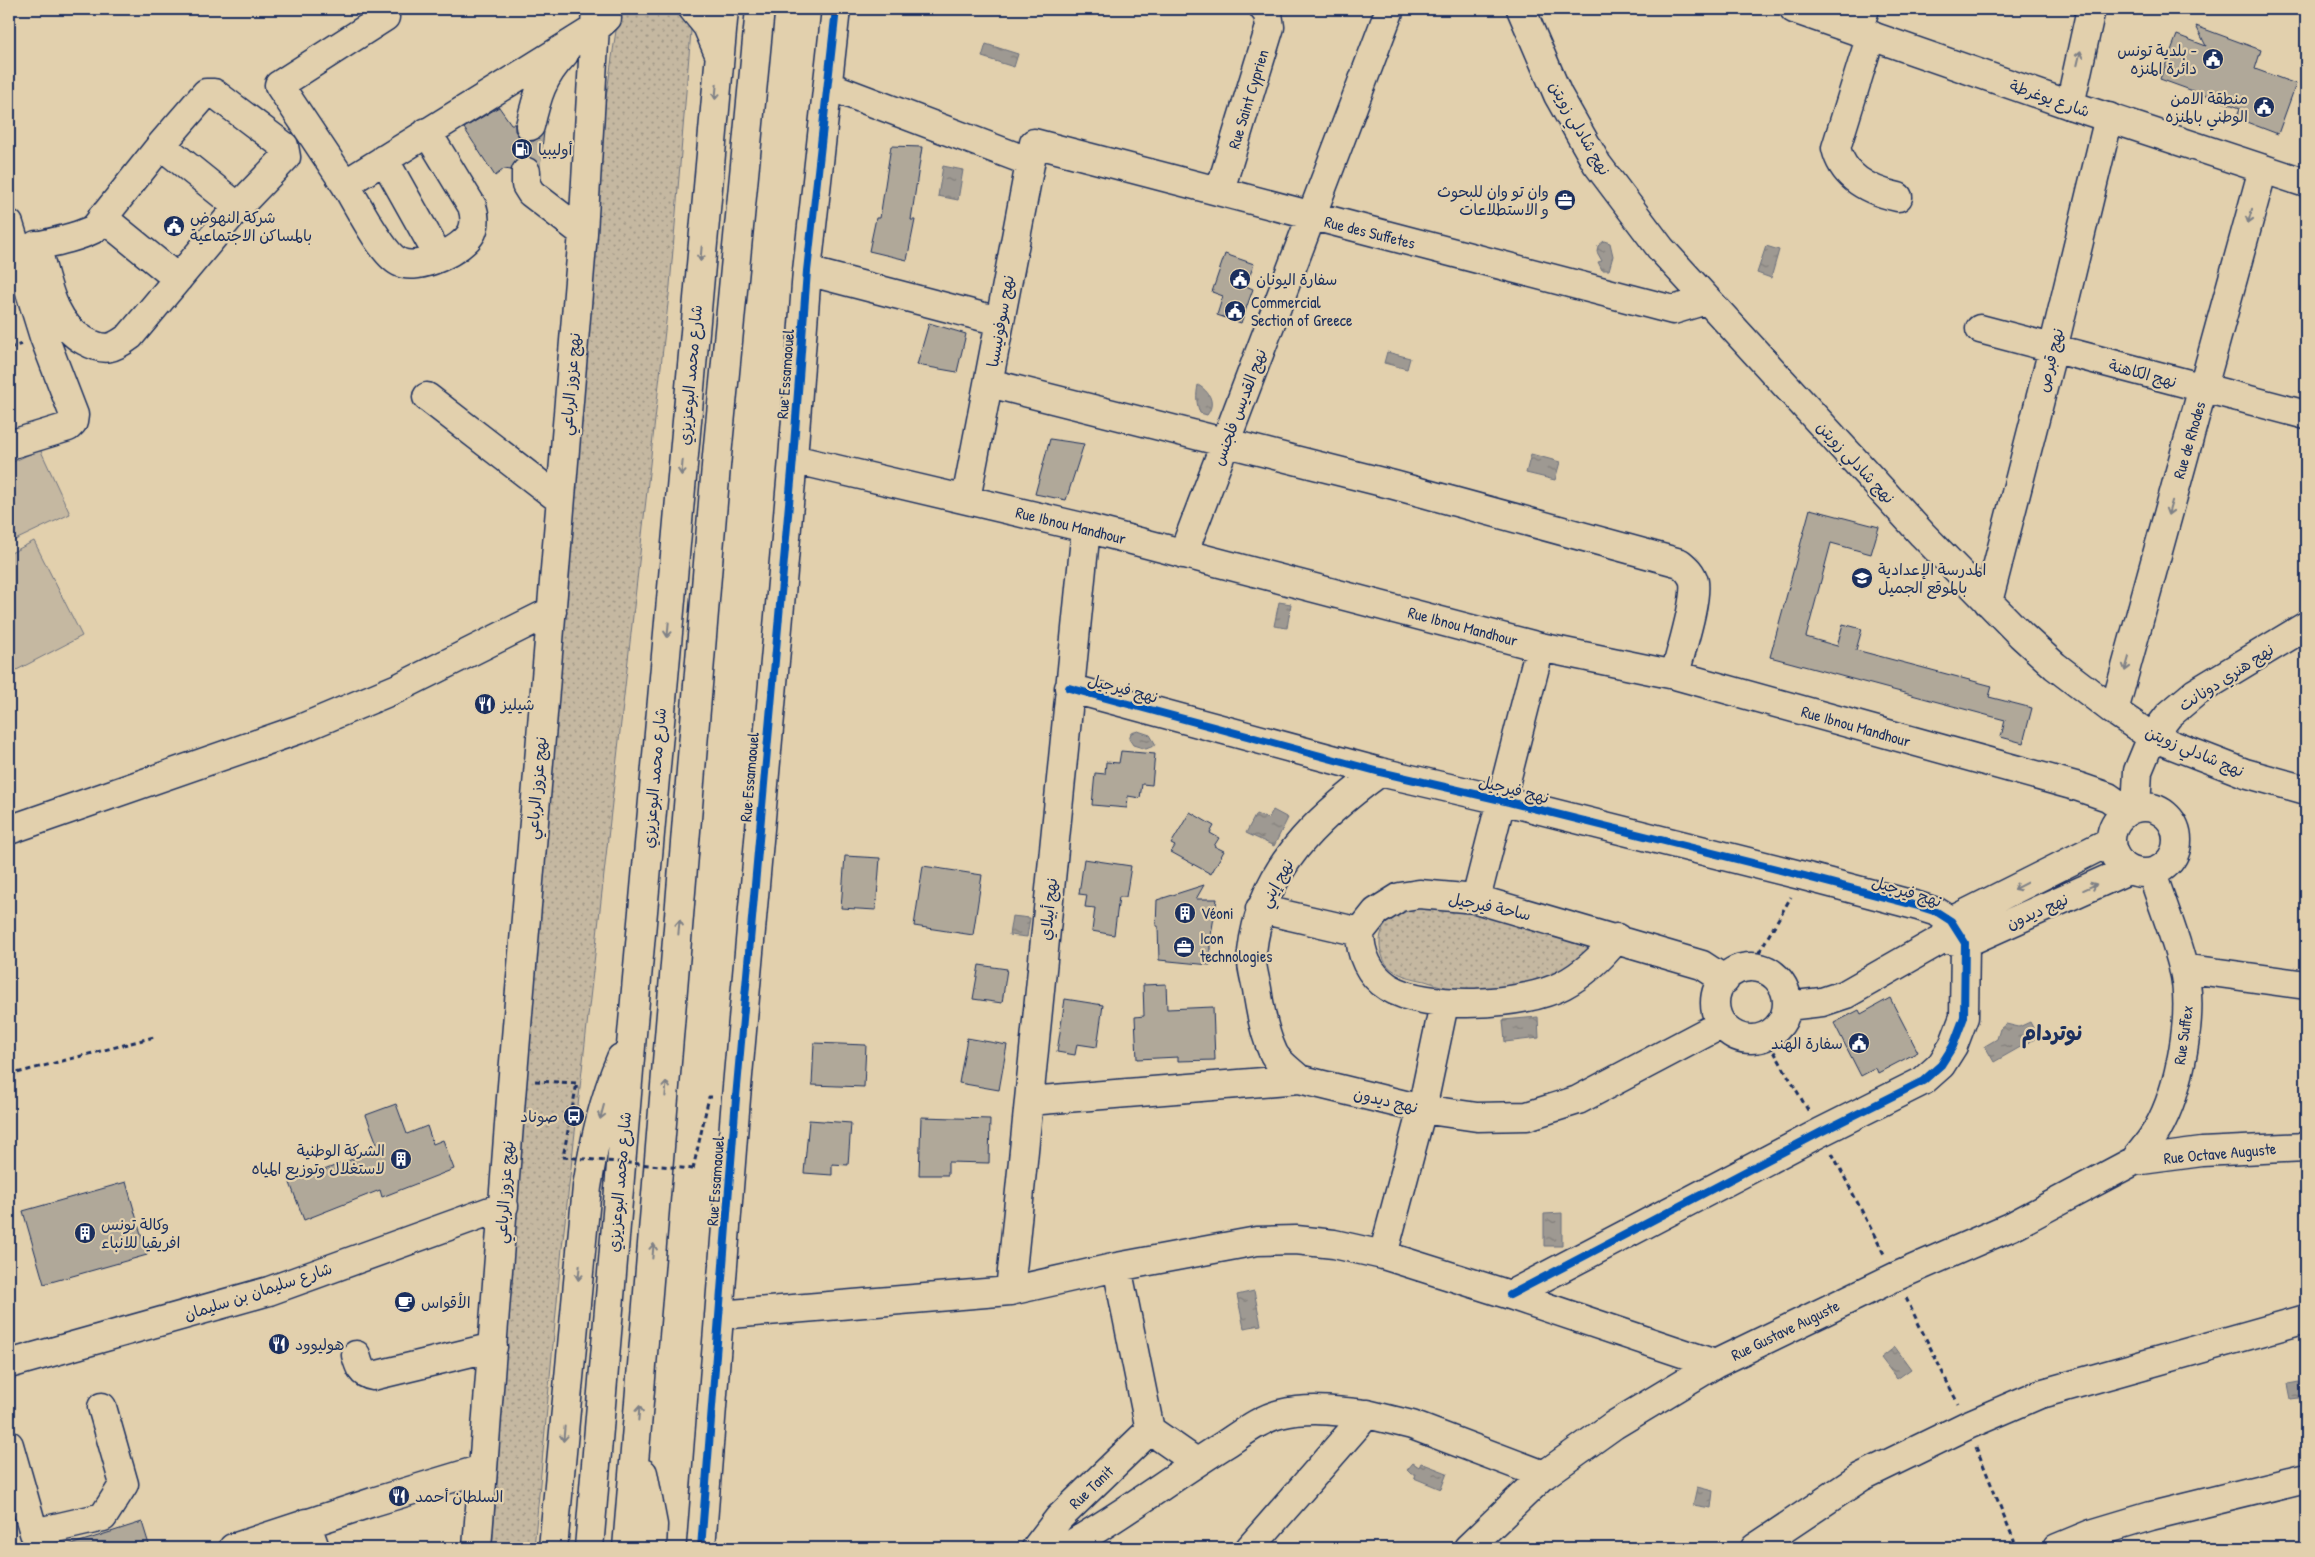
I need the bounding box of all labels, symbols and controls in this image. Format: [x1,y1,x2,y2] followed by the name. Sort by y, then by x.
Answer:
[2117,39,2197,79] place label: بلدية تونس - دائرة المنزه
[1222,47,1274,151] street label: Rue Saint Cyprien
[2201,47,2225,71] public building icon: بلدية تونس - دائرة المنزه
[2075,50,2085,66] one-way arrow
[2007,74,2093,123] street label: شارع يوغرطة
[1541,77,1616,181] street label: نهج شادلي زويتن
[711,84,720,100] one-way arrow
[2165,87,2248,131] place label: منطقة الامن الوطني بالمنزه
[2252,95,2276,119] public building icon: منطقة الامن الوطني بالمنزه
[510,137,534,161] fuel station icon: أوليبيا
[538,138,573,160] place label: أوليبيا
[1437,180,1549,220] place label: وان تو وان للبحوث و الاستطلاعات
[1553,188,1577,212] office icon: وان تو وان للبحوث و الاستطلاعات
[190,206,312,246] place label: شركة النهوض بالمساكن الاجتماعية
[2245,208,2255,224] one-way arrow
[1322,210,1418,254] street label: Rue des Suffetes
[162,214,186,238] public building icon: شركة النهوض بالمساكن الاجتماعية
[696,246,706,262] one-way arrow
[1228,267,1252,291] public building icon: سفارة اليونان
[1256,268,1337,290] place label: سفارة اليونان
[981,273,1019,369] street label: نهج سوفونيسبا
[1251,291,1353,331] place label: Commercial Section of Greece
[1223,299,1247,323] public building icon: Commercial Section of Greece
[673,304,708,446] street label: شارع محمد البوعزيزي
[2031,326,2069,394] street label: نهج قبرص
[771,328,799,420] street label: Rue Essamaouel
[555,332,589,437] street label: نهج عزوز الرباعي
[1207,345,1271,469] street label: نهج القديس فلجنس
[2107,353,2179,393] street label: نهج الكاهنة
[2168,399,2210,481] street label: Rue de Rhodes
[1809,416,1900,511] street label: نهج شادلي زويتن
[677,460,687,476] one-way arrow
[2165,499,2175,515] one-way arrow
[1014,501,1128,549] street label: Rue Ibnou Mandhour
[1878,558,1986,599] place label: المدرسة الإعدادية بالموقع الجميل
[1850,566,1874,590] school or university icon: المدرسة الإعدادية بالموقع الجميل
[1406,601,1520,651] street label: Rue Ibnou Mandhour
[663,622,672,638] one-way arrow
[2174,638,2278,717] street label: نهج هنري دونانت
[2121,656,2131,672] one-way arrow
[1085,668,1161,708] street label: نهج فيرجيل
[473,692,497,716] restaurant icon: شيليز
[499,693,535,715] place label: شيليز
[1799,700,1913,752] street label: Rue Ibnou Mandhour
[637,707,672,849] street label: شارع محمد البوعزيزي
[2141,720,2248,785] street label: نهج شادلي زويتن
[734,730,764,823] street label: Rue Essamaouel
[521,736,555,841] street label: نهج عزوز الرباعي
[1476,770,1552,808] street label: نهج فيرجيل
[1254,855,1302,913] street label: نهج إيني
[1869,870,1945,912] street label: نهج فيرجيل
[1034,877,1063,942] street label: نهج أبيلاي
[2013,881,2028,891] one-way arrow
[2082,882,2097,892] one-way arrow
[1447,887,1533,925] street label: ساحة فيرجيل
[2003,888,2071,934] street label: نهج ديدون
[1173,901,1197,925] building icon: Véoni
[1201,902,1234,924] place label: Véoni
[675,919,684,935] one-way arrow
[1200,927,1272,967] place label: Icon technologies
[1172,935,1196,959] office icon: Icon technologies
[2168,1004,2198,1066] street label: Rue Suffex
[2022,1018,2082,1049] district label: نوتردام
[1847,1031,1871,1055] public building icon: سفارة الهند
[1771,1032,1843,1054] place label: سفارة الهند
[662,1081,671,1097] one-way arrow
[1352,1082,1420,1118] street label: نهج ديدون
[562,1104,586,1128] bus stop icon: صوناد
[596,1104,606,1120] one-way arrow
[520,1105,558,1127] place label: صوناد
[602,1111,637,1253] street label: شارع محمد البوعزيزي
[701,1135,729,1227] street label: Rue Essamaouel
[2163,1137,2278,1169] street label: Rue Octave Auguste
[251,1139,385,1180] place label: الشركة الوطنية لاستغلال وتوزيع المياه
[489,1140,523,1245] street label: نهج عزوز الرباعي
[389,1147,413,1171] building icon: الشركة الوطنية لاستغلال وتوزيع المياه
[101,1213,181,1253] place label: وكالة تونس افريقيا للانباء
[73,1221,97,1245] building icon: وكالة تونس افريقيا للانباء
[648,1243,658,1259] one-way arrow
[181,1257,335,1326] street label: شارع سليمان بن سليمان
[574,1264,584,1280] one-way arrow
[393,1290,417,1314] cafe icon: الأقواس
[421,1291,471,1313] place label: الأقواس
[1727,1294,1843,1366] street label: Rue Gustave Auguste
[267,1332,291,1356] restaurant icon: هوليوود
[295,1333,345,1355] place label: هوليوود
[634,1405,644,1421] one-way arrow
[559,1426,569,1442] one-way arrow
[1064,1460,1118,1514] street label: Rue Tanit
[387,1484,411,1508] restaurant icon: السلطان أحمد
[415,1485,504,1507] place label: السلطان أحمد

